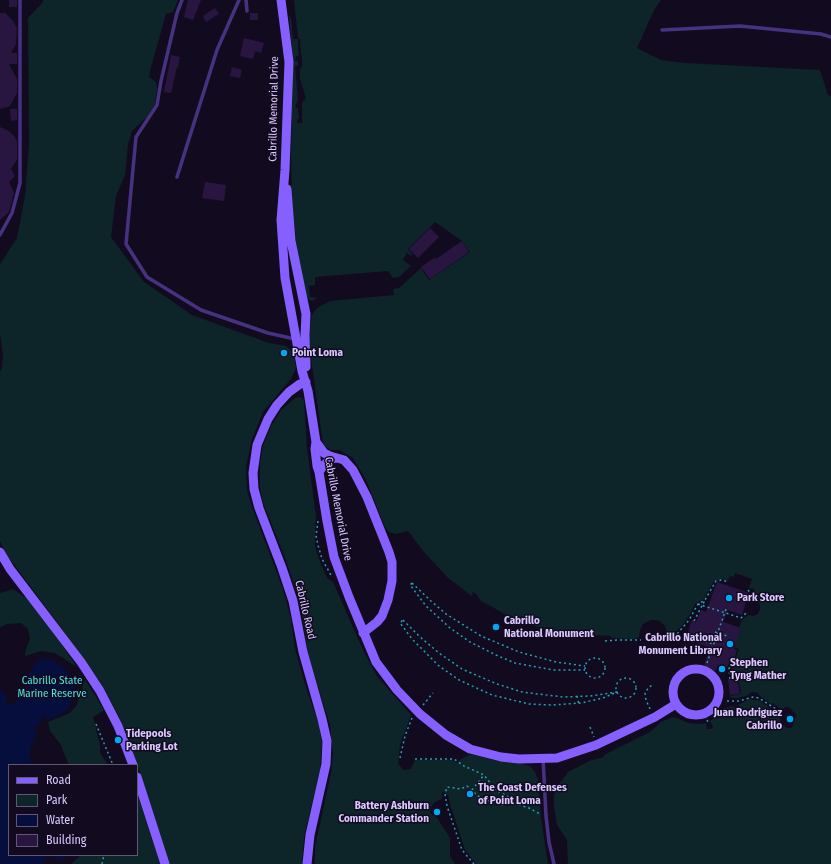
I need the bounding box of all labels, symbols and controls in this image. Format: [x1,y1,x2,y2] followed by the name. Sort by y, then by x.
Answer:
[266,56,282,162] street label: Cabrillo Memorial Drive
[292,346,343,360] place label: Point Loma
[279,348,289,358] marker: Point Loma
[321,456,355,562] street label: Cabrillo Memorial Drive
[292,579,318,641] street label: Cabrillo Road
[737,591,784,605] place label: Park Store
[724,593,734,603] marker: Park Store
[504,614,594,640] place label: Cabrillo National Monument
[491,622,501,632] marker: Cabrillo National Monument
[638,631,722,657] place label: Cabrillo National Monument Library
[725,639,735,649] marker: Cabrillo National Monument Library
[730,656,786,682] place label: Stephen Tyng Mather
[717,664,727,674] marker: Stephen Tyng Mather
[17,674,87,700] park label: Cabrillo State Marine Reserve
[714,706,782,732] place label: Juan Rodriguez Cabrillo
[785,714,795,724] marker: Juan Rodriguez Cabrillo
[126,727,178,753] place label: Tidepools Parking Lot
[113,735,123,745] marker: Tidepools Parking Lot
[8,764,138,856] legend
[46,773,71,787] text: Road
[478,781,567,807] place label: The Coast Defenses of Point Loma
[465,789,475,799] marker: The Coast Defenses of Point Loma
[46,793,67,807] text: Park
[338,799,429,825] place label: Battery Ashburn Commander Station
[432,807,442,817] marker: Battery Ashburn Commander Station
[46,813,74,827] text: Water
[46,833,86,847] text: Building

